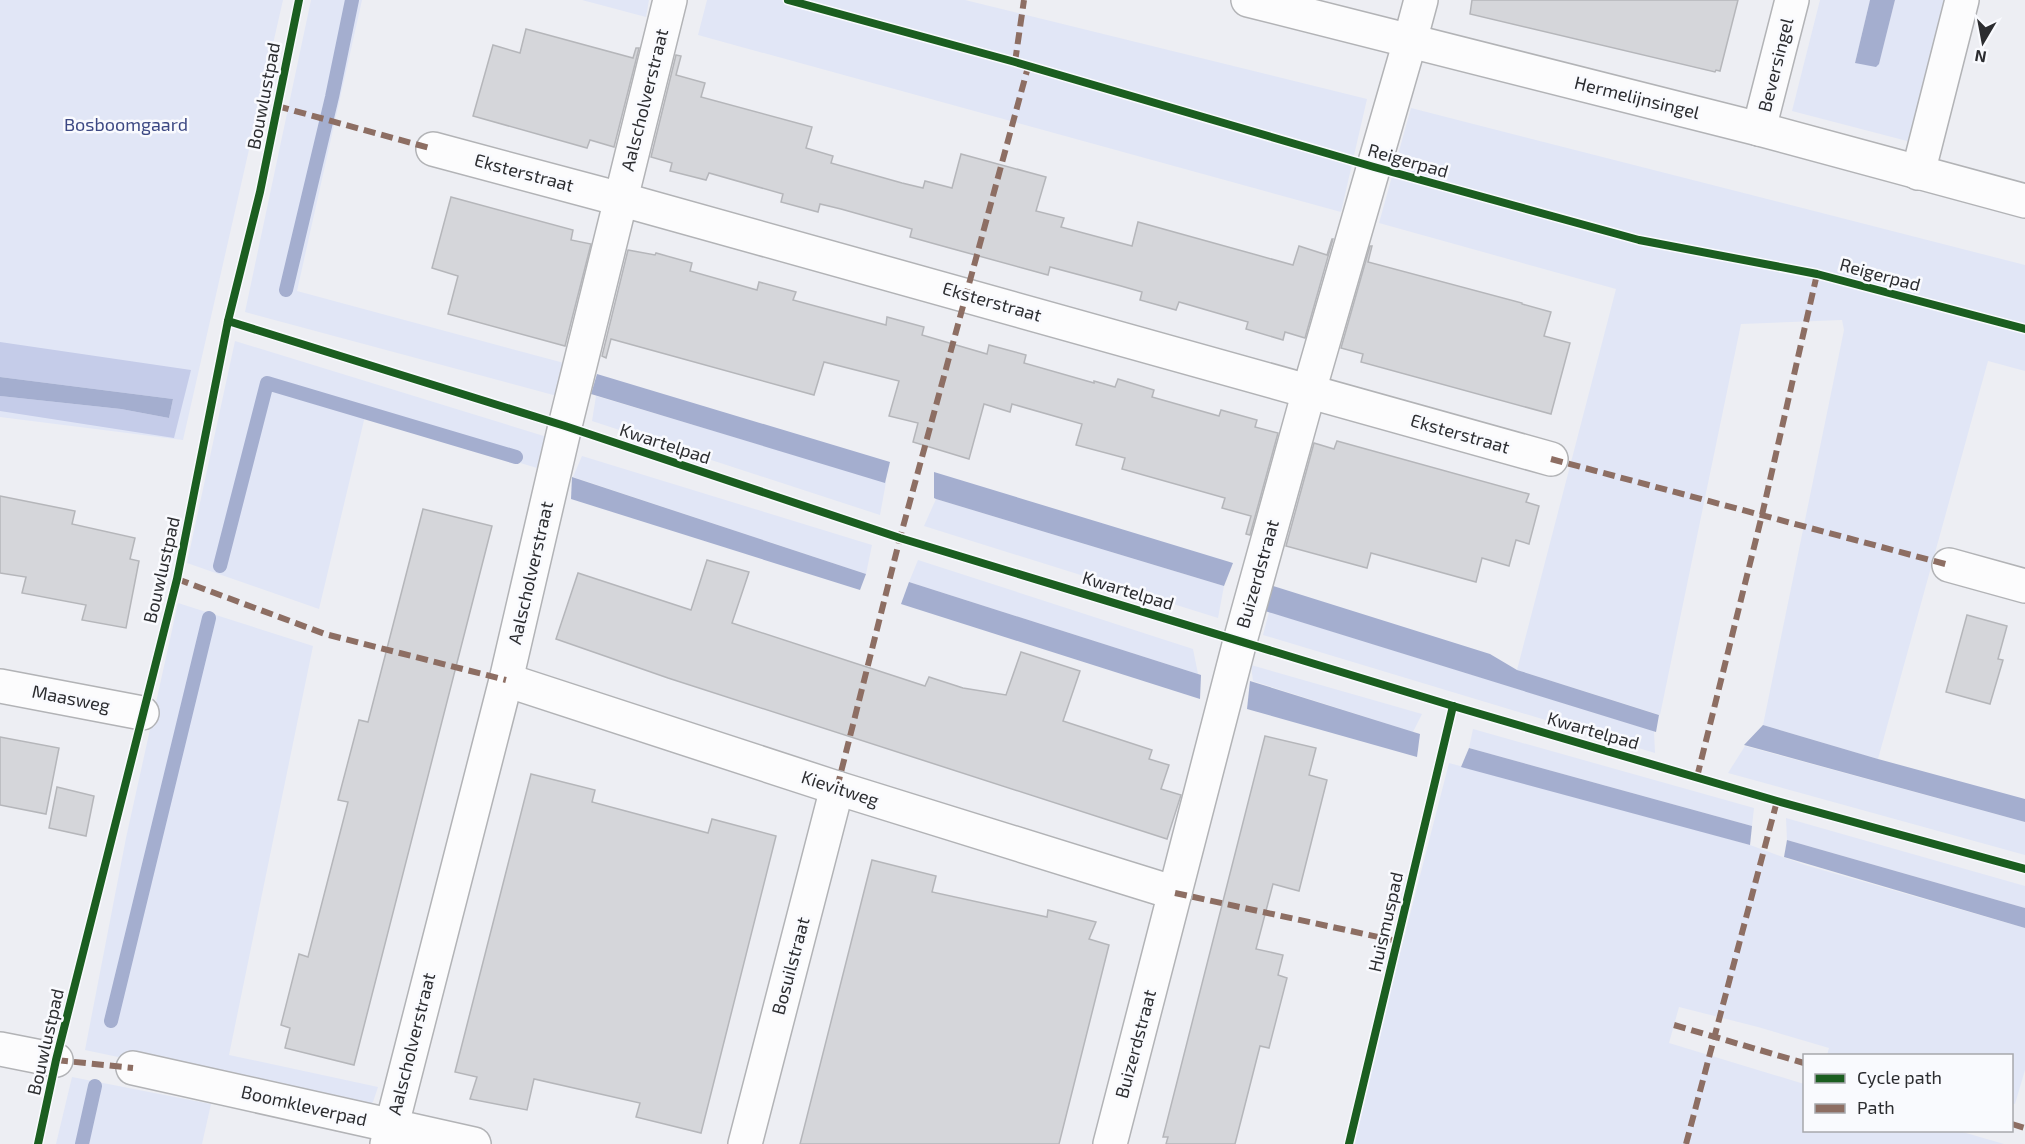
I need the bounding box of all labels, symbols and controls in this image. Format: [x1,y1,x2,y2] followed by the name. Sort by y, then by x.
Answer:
[1953,12,2013,72] north arrow
[1753,15,1797,114] street label: Beversingel
[616,26,672,173] street label: Aalscholverstraat
[242,40,284,151] street label: Bouwlustpad
[1973,47,1988,68] text: N
[1572,71,1703,123] street label: Hermelijnsingel
[64,113,188,135] park label: Bosboomgaard
[1366,138,1451,182] street label: Reigerpad
[472,148,576,196] street label: Eksterstraat
[1837,253,1923,295] street label: Reigerpad
[940,276,1044,326] street label: Eksterstraat
[1408,408,1512,458] street label: Eksterstraat
[617,418,714,468] street label: Kwartelpad
[503,499,557,646] street label: Aalscholverstraat
[138,514,184,625] street label: Bouwlustpad
[1231,517,1283,631] street label: Buizerdstraat
[1080,566,1177,614] street label: Kwartelpad
[30,680,112,716] street label: Maasweg
[1545,706,1642,754] street label: Kwartelpad
[799,765,882,811] street label: Kievitweg
[1363,870,1407,974] street label: Huismuspad
[766,914,814,1017] street label: Bosuilstraat
[383,970,439,1117] street label: Aalscholverstraat
[22,986,68,1097] street label: Bouwlustpad
[1110,987,1160,1101] street label: Buizerdstraat
[1803,1054,2013,1132] legend
[1857,1066,1942,1088] text: Cycle path
[239,1080,369,1130] street label: Boomkleverpad
[1857,1096,1895,1118] text: Path

